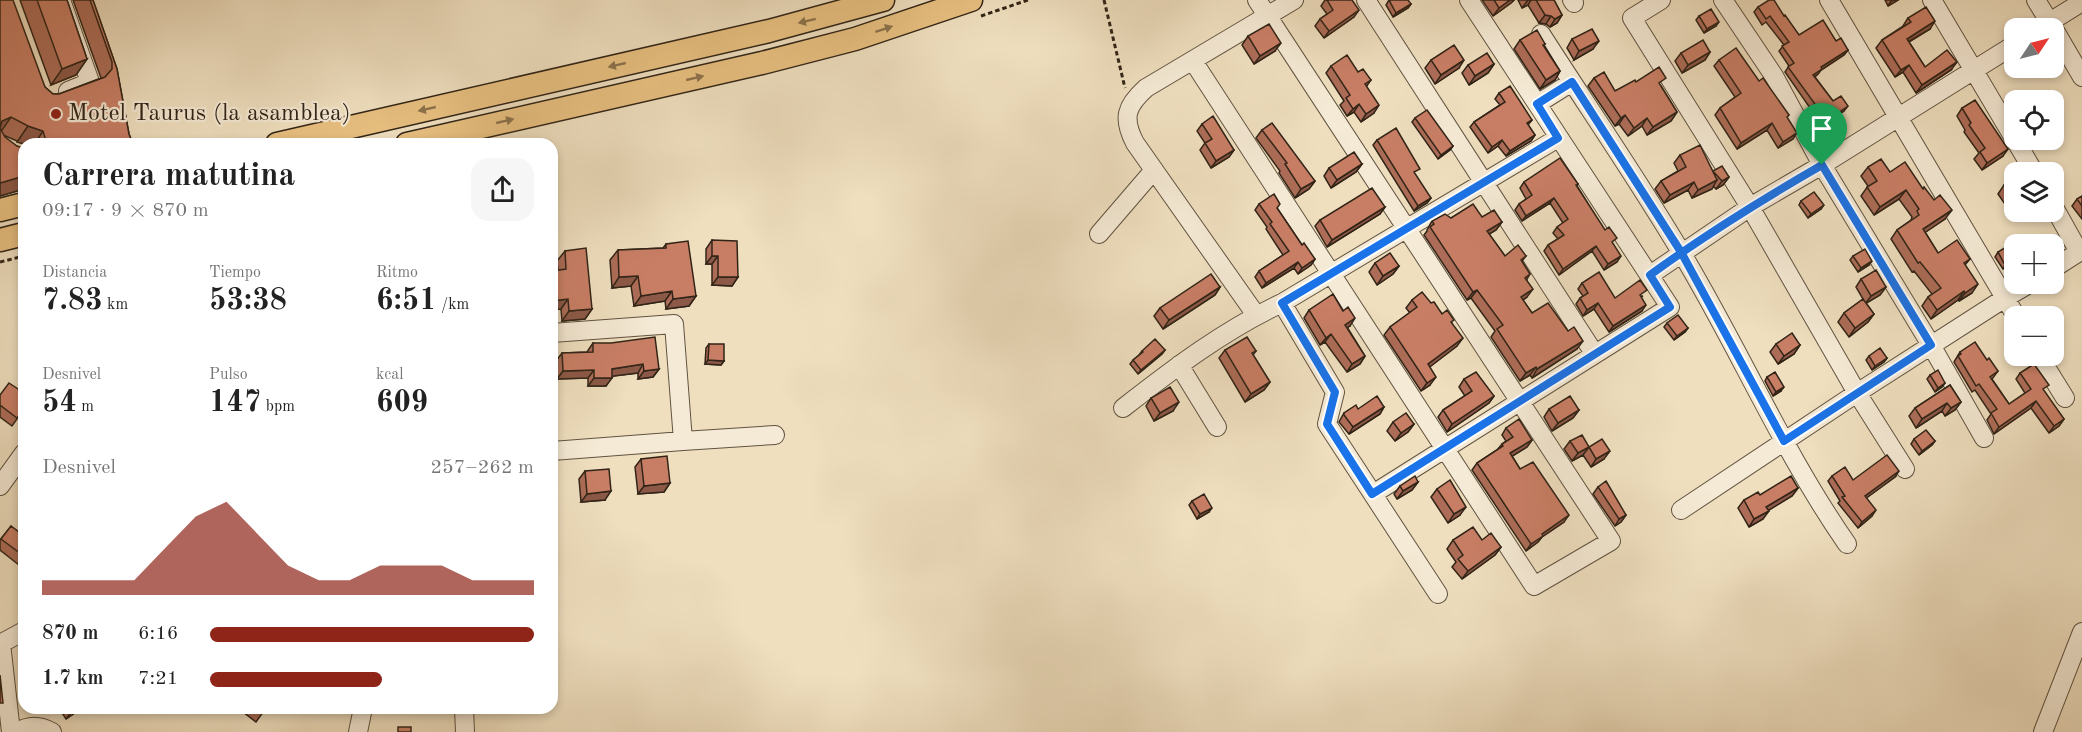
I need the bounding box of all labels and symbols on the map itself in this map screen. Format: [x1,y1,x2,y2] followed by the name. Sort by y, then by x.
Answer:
[797,17,816,27] one-way arrow
[2004,18,2064,78] north arrow
[875,24,893,34] one-way arrow
[607,61,626,70] one-way arrow
[686,73,705,82] one-way arrow
[68,102,351,126] place label: Motel Taurus (la asamblea)
[1796,103,1847,165] pin
[417,104,436,114] one-way arrow
[49,107,63,121] marker: Motel Taurus (la asamblea)
[496,116,515,126] one-way arrow

